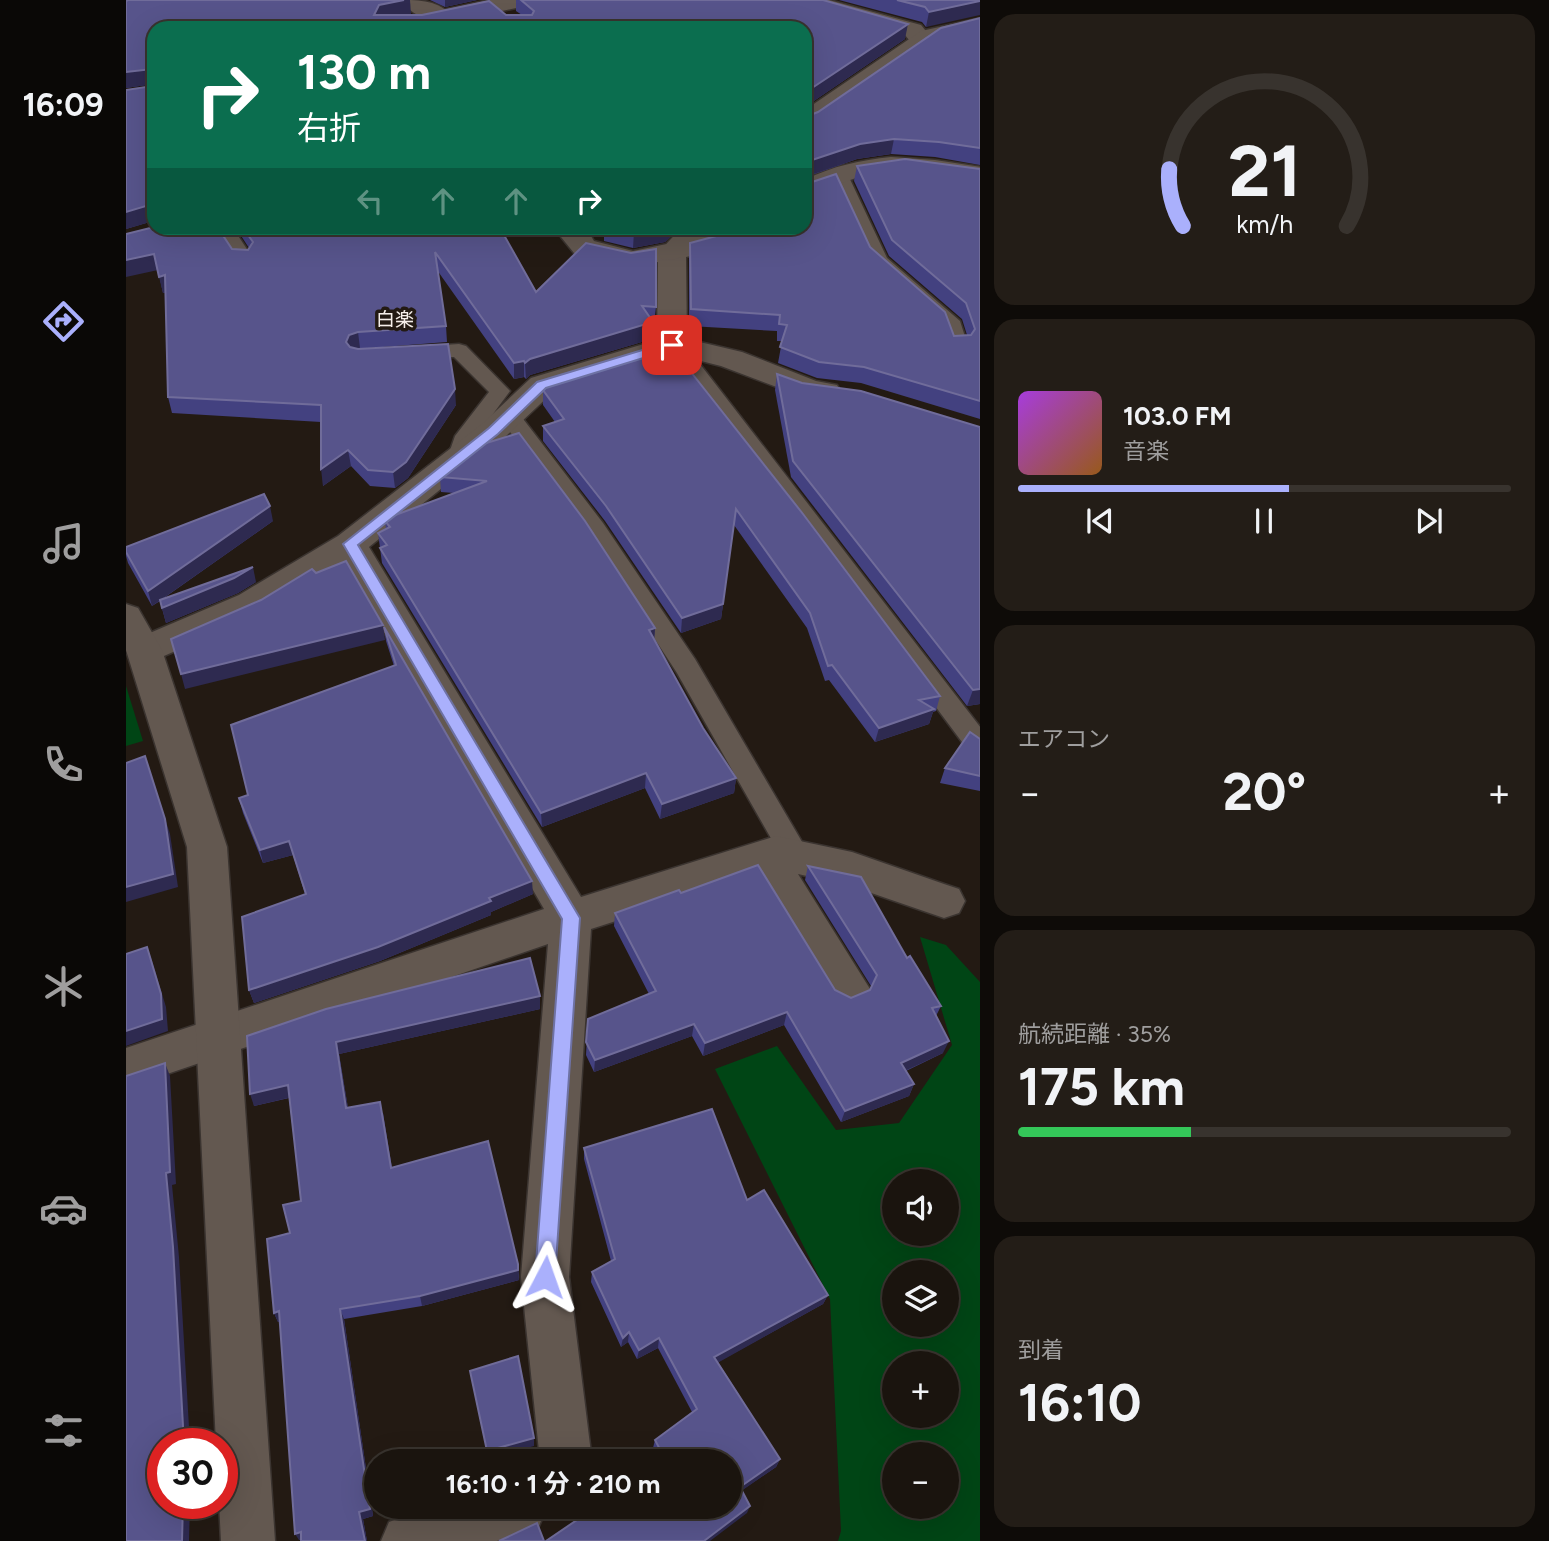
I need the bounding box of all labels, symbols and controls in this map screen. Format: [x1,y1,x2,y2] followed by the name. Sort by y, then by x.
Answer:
[297,42,431,101] text: 130 m
[182,49,273,140] icon: right
[23,86,104,124] text: 16:09
[297,109,361,147] text: 右折
[1228,127,1301,214] text: 21
[351,182,389,220] icon: left
[424,182,462,220] icon: ahead
[497,182,535,220] icon: ahead
[570,182,608,220] icon: right
[1236,209,1293,239] text: km/h
[39,297,88,346] icon: directions
[376,308,414,331] district label: 白楽
[642,315,702,375] pin
[653,326,691,364] icon: arrive
[1123,400,1231,432] text: 103.0 FM
[1123,437,1169,465] text: 音楽
[1081,502,1119,540] icon: previous
[1245,502,1283,540] icon: pause
[1410,502,1448,540] icon: next
[39,519,88,568] icon: music
[1018,725,1110,753] text: エアコン
[39,740,88,789] icon: phone
[1223,761,1306,823] text: 20°
[1018,770,1042,816] text: −
[1487,770,1511,816] text: +
[39,962,88,1011] icon: climate
[1018,1020,1171,1048] text: 航続距離 · 35%
[1018,1056,1185,1118] text: 175 km
[882,1169,959,1519] map controls
[882,1169,959,1246] button: sound
[39,1184,88,1233] icon: car
[508,1240,582,1314] position arrow
[882,1260,959,1337] button: layers
[1018,1336,1064,1364] text: 到着
[882,1351,959,1428] button: +
[1018,1372,1141,1434] text: 16:10
[39,1406,88,1455] icon: filters
[147,1428,238,1519] speed limit sign: 30
[882,1442,959,1519] button: −
[446,1468,660,1500] text: 16:10 · 1 分 · 210 m

